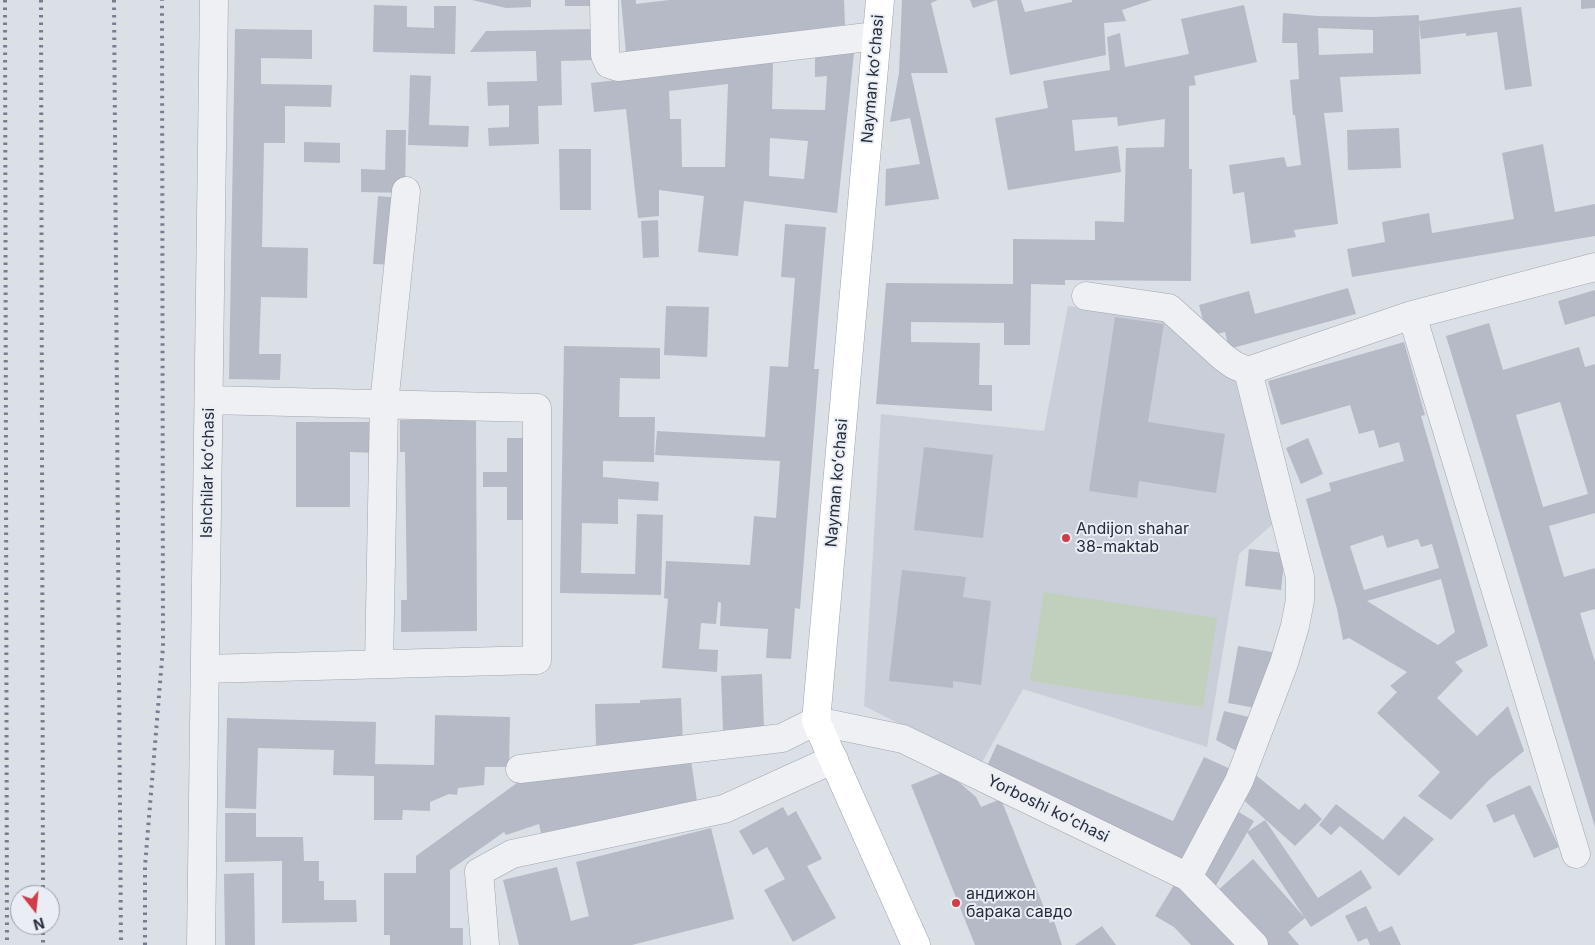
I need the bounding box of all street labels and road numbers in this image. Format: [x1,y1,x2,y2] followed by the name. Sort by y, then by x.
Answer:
[858,14,888,144] street label: Nayman koʻchasi
[197,408,219,538] street label: Ishchilar koʻchasi
[822,418,852,548] street label: Nayman koʻchasi
[984,771,1112,847] street label: Yorboshi koʻchasi

